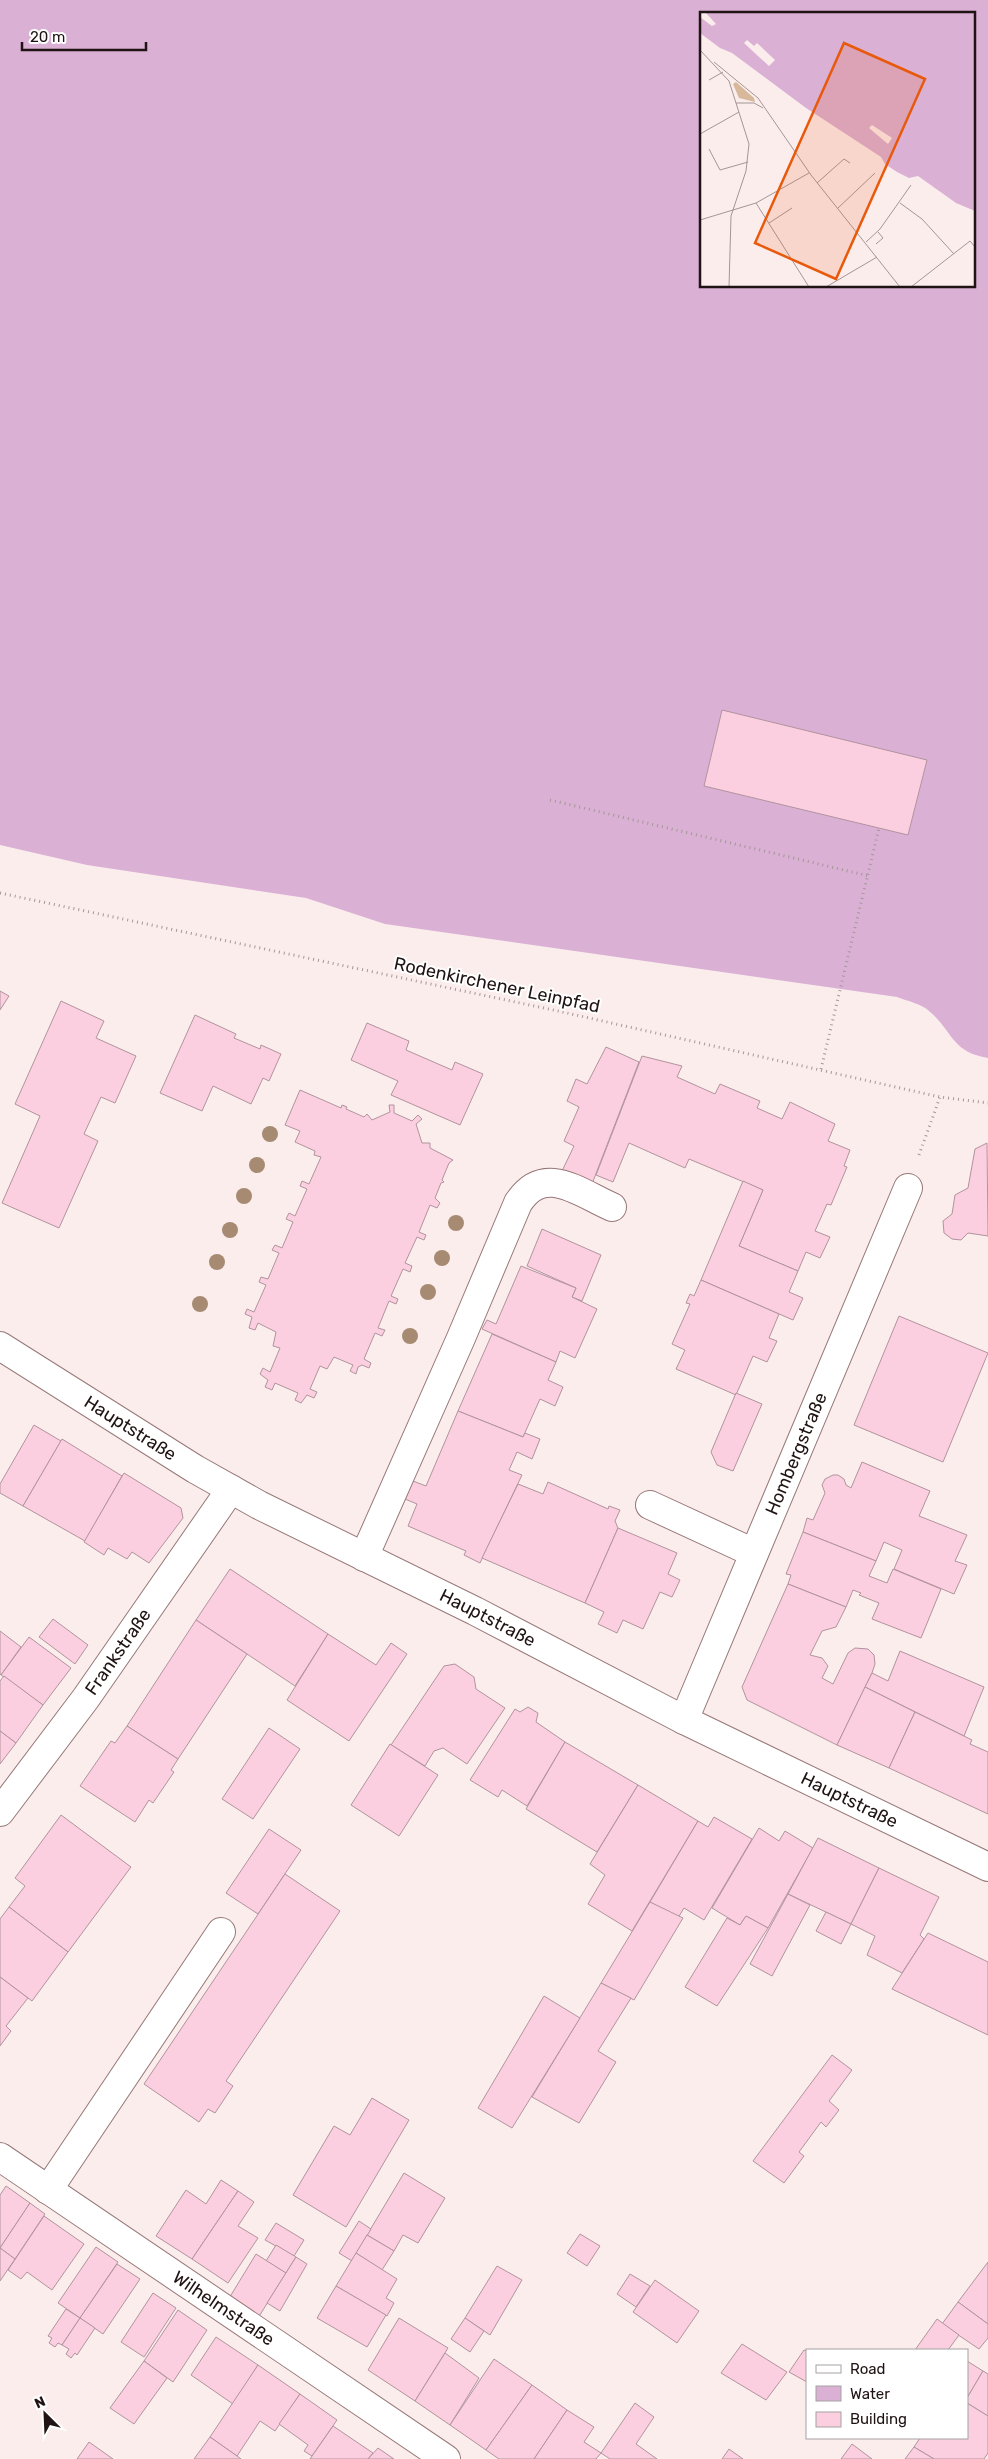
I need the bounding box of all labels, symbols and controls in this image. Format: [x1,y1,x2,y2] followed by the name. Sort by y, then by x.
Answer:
[700,12,976,288] inset map
[22,20,146,52] scale bar
[30,28,65,46] text: 20 m
[392,952,602,1018] street label: Rodenkirchener Leinpfad
[761,1389,832,1518] street label: Hombergstraße
[80,1391,180,1465] street label: Hauptstraße
[436,1584,539,1652] street label: Hauptstraße
[80,1604,156,1699] street label: Frankstraße
[797,1767,901,1833] street label: Hauptstraße
[168,2266,279,2351] street label: Wilhelmstraße
[806,2349,968,2439] legend
[850,2360,886,2378] text: Road
[850,2385,890,2403] text: Water
[20,2389,70,2439] north arrow
[32,2393,48,2412] text: N
[850,2410,907,2428] text: Building

